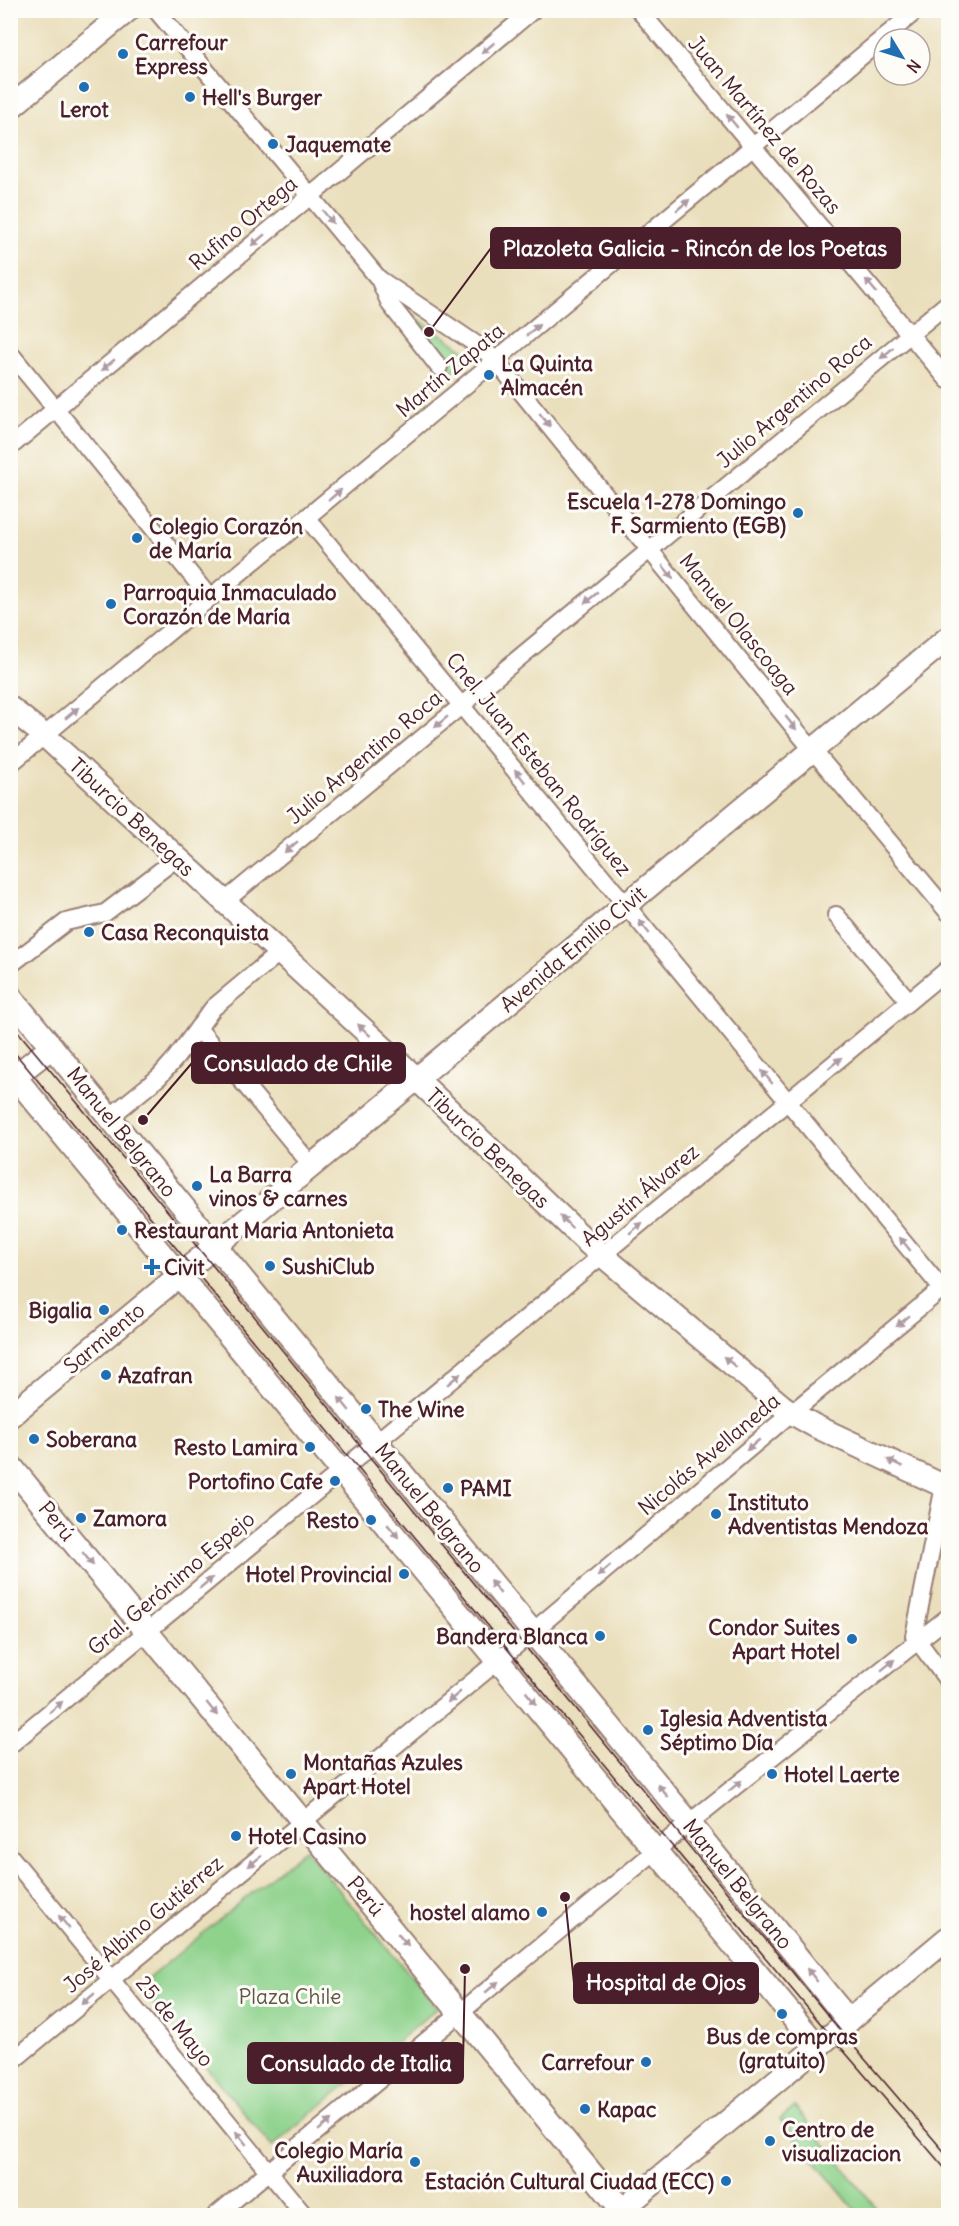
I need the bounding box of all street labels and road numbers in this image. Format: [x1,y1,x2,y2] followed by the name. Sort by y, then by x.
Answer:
[682,30,848,220] street label: Juan Martínez de Rozas
[183,170,303,276] street label: Rufino Ortega
[390,317,510,423] street label: Martín Zapata
[711,328,877,474] street label: Julio Argentino Roca
[674,548,804,700] street label: Manuel Olascoaga
[440,647,638,881] street label: Cnel. Juan Esteban Rodríguez
[281,684,447,830] street label: Julio Argentino Roca
[64,752,200,882] street label: Tiburcio Benegas
[494,880,652,1018] street label: Avenida Emilio Civit
[61,1061,183,1203] street label: Manuel Belgrano
[420,1082,556,1214] street label: Tiburcio Benegas
[576,1138,704,1252] street label: Agustín Álvarez
[58,1296,150,1380] street label: Sarmiento
[633,1387,785,1521] street label: Nicolás Avellaneda
[369,1437,491,1579] street label: Manuel Belgrano
[33,1495,81,1547] street label: Perú
[82,1505,260,1661] street label: Gral. Gerónimo Espejo
[677,1813,799,1955] street label: Manuel Belgrano
[58,1849,228,1999] street label: José Albino Gutiérrez
[342,1870,390,1922] street label: Perú
[130,1970,220,2072] street label: 25 de Mayo

